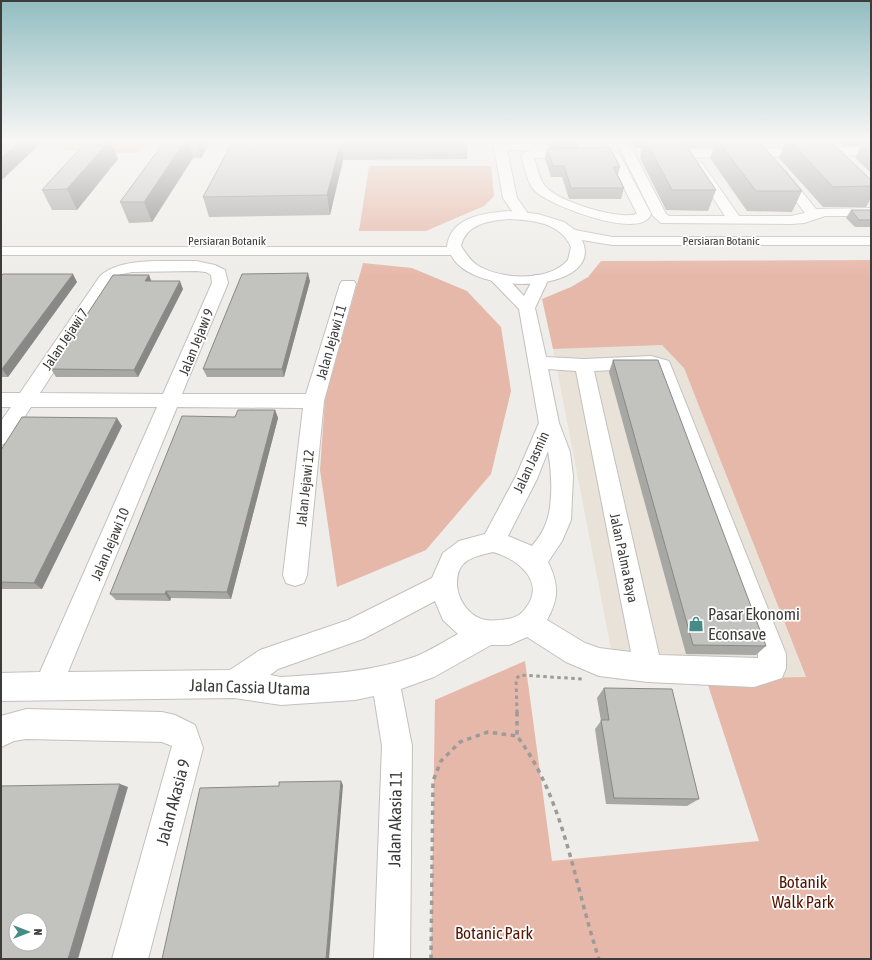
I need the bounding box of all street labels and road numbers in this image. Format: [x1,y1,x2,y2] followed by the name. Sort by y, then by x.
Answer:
[188,234,267,248] street label: Persiaran Botanik
[682,234,760,248] street label: Persiaran Botanic
[313,303,349,381] street label: Jalan Jejawi 11
[39,305,91,373] street label: Jalan Jejawi 7
[175,306,217,378] street label: Jalan Jejawi 9
[510,429,552,495] street label: Jalan Jasmin
[293,449,317,527] street label: Jalan Jejawi 12
[88,505,133,583] street label: Jalan Jejawi 10
[607,512,641,604] street label: Jalan Palma Raya
[189,675,311,699] street label: Jalan Cassia Utama
[152,757,194,847] street label: Jalan Akasia 9
[384,771,406,867] street label: Jalan Akasia 11

